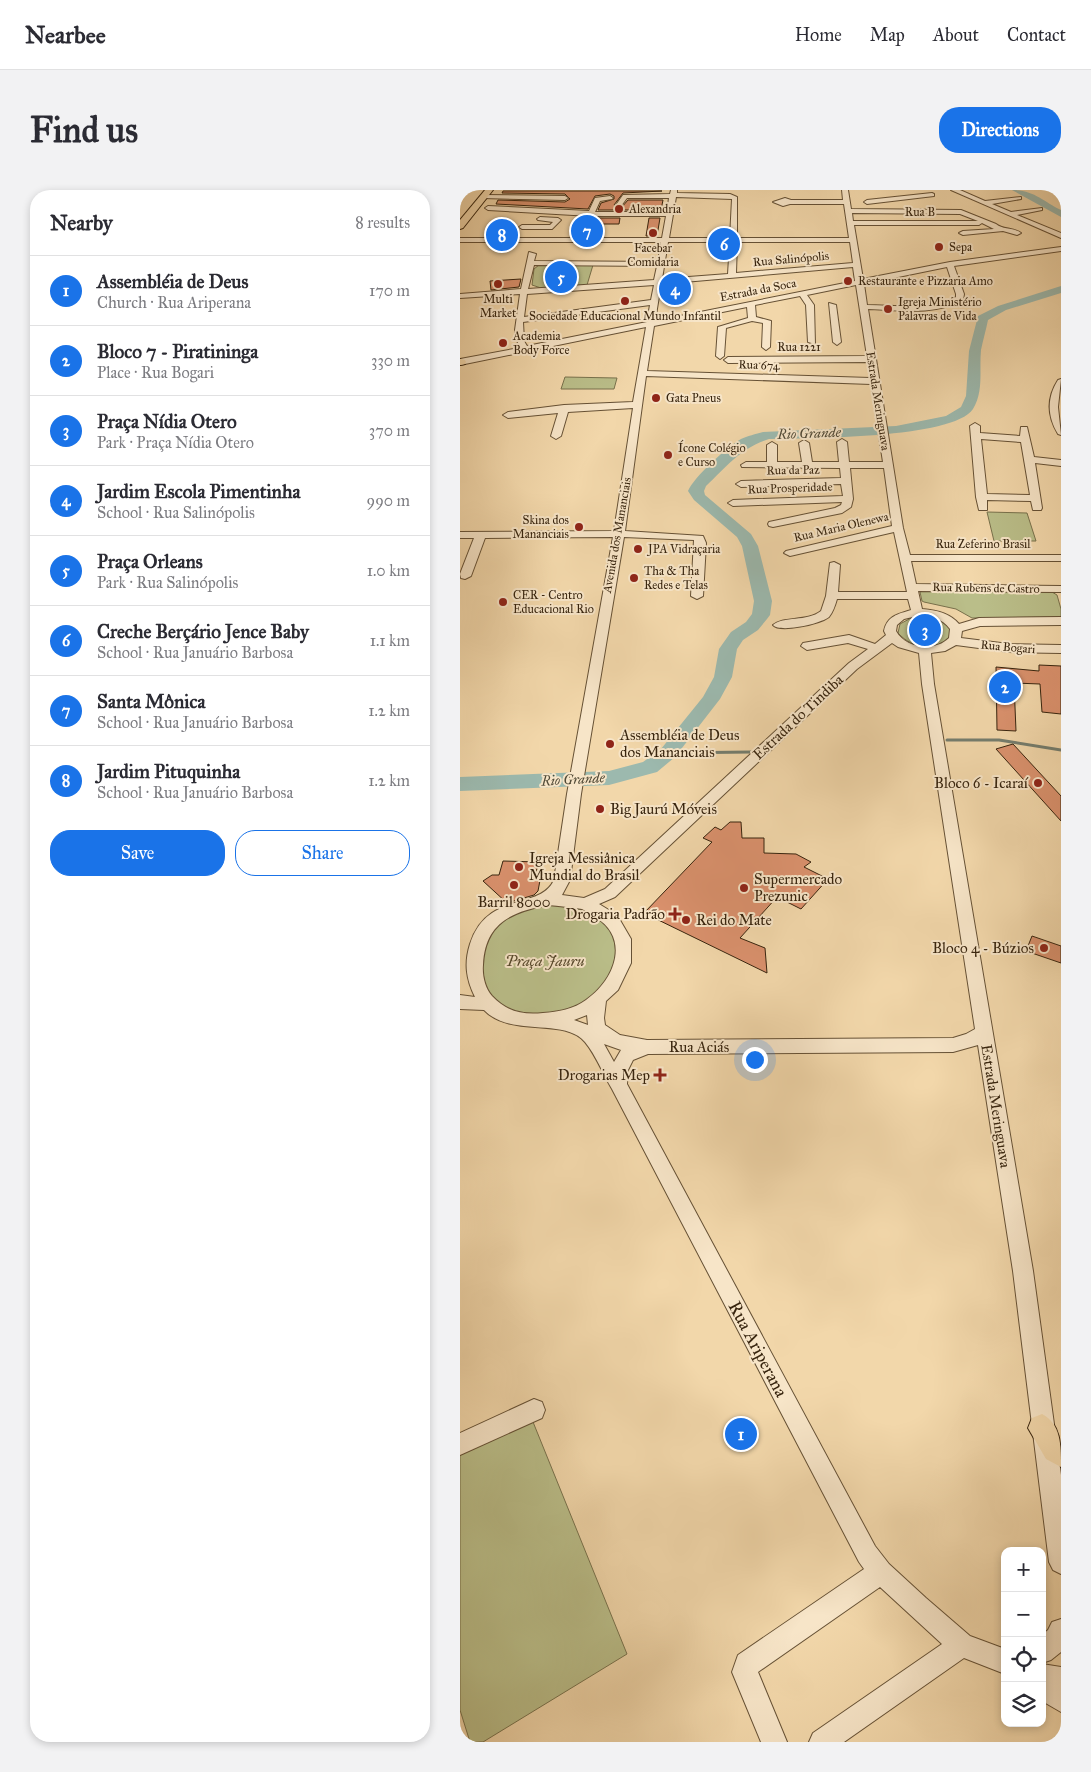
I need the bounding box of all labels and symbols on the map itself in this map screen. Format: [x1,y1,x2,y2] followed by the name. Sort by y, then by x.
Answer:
[628,202,682,216] place label: Alexandria
[613,203,625,215] marker: Alexandria
[905,205,935,219] street label: Rua B
[571,212,603,250] pin: 7
[486,216,518,254] pin: 8
[708,225,740,263] pin: 6
[647,227,659,239] marker: Facebar Comidaria
[949,240,973,254] place label: Sepa
[627,241,680,269] place label: Facebar Comidaria
[933,241,945,253] marker: Sepa
[752,249,830,269] street label: Rua Salinópolis
[545,258,577,296] pin: 5
[659,270,691,308] pin: 4
[858,274,993,288] place label: Restaurante e Pizzaria Amo
[842,275,854,287] marker: Restaurante e Pizzaria Amo
[719,276,798,304] street label: Estrada da Soca
[492,278,504,290] marker: Multi Market
[480,292,517,320] place label: Multi Market
[619,295,631,307] marker: Sociedade Educacional Mundo Infantil
[898,295,982,323] place label: Igreja Ministério Palavras de Vida
[882,303,894,315] marker: Igreja Ministério Palavras de Vida
[529,309,722,323] place label: Sociedade Educacional Mundo Infantil
[512,329,569,357] place label: Academia Body Force
[497,337,509,349] marker: Academia Body Force
[777,340,821,354] street label: Rua 1221
[862,351,893,452] street label: Estrada Meringuava
[738,357,780,373] street label: Rua 674
[666,391,721,405] place label: Gata Pneus
[650,392,662,404] marker: Gata Pneus
[776,424,842,443] water label: Rio Grande
[678,439,746,469] place label: Ícone Colégio e Curso
[662,449,674,461] marker: Ícone Colégio e Curso
[766,463,820,477] street label: Rua da Paz
[600,476,634,595] street label: Avenida dos Mananciais
[747,480,833,496] street label: Rua Prosperidade
[792,509,891,545] street label: Rua Maria Olenewa
[512,513,569,541] place label: Skina dos Mananciais
[573,521,585,533] marker: Skina dos Mananciais
[935,537,1031,551] street label: Rua Zeferino Brasil
[646,542,721,557] place label: JPA Vidraçaria
[632,543,644,555] marker: JPA Vidraçaria
[644,564,708,592] place label: Tha & Tha Redes e Telas
[628,572,640,584] marker: Tha & Tha Redes e Telas
[932,580,1040,596] street label: Rua Rubens de Castro
[513,588,594,616] place label: CER - Centro Educacional Rio
[497,596,509,608] marker: CER - Centro Educacional Rio
[909,611,941,649] pin: 3
[980,638,1037,657] street label: Rua Bogari
[989,668,1021,706] pin: 2
[749,670,847,763] street label: Estrada do Tindiba
[619,726,740,761] place label: Assembléia de Deus dos Mananciais
[604,738,616,750] marker: Assembléia de Deus dos Mananciais
[540,769,606,790] water label: Rio Grande
[934,774,1029,792] place label: Bloco 6 - Icaraí
[1032,777,1044,789] marker: Bloco 6 - Icaraí
[610,800,717,819] place label: Big Jaurú Móveis
[594,803,606,815] marker: Big Jaurú Móveis
[529,849,641,884] place label: Igreja Messiânica Mundial do Brasil
[513,861,525,873] marker: Igreja Messiânica Mundial do Brasil
[754,870,843,905] place label: Supermercado Prezunic
[508,879,520,891] marker: Barril 8000
[738,882,750,894] marker: Supermercado Prezunic
[477,893,551,911] place label: Barril 8000
[565,905,665,923] place label: Drogaria Padrão
[669,908,681,920] marker: Drogaria Padrão
[696,911,772,929] place label: Rei do Mate
[680,914,692,926] marker: Rei do Mate
[932,939,1034,957] place label: Bloco 4 - Búzios
[1038,942,1050,954] marker: Bloco 4 - Búzios
[505,952,585,970] park label: Praça Jauru
[669,1038,729,1056] street label: Rua Aciás
[977,1043,1015,1170] street label: Estrada Meringuava
[742,1047,768,1073] your location
[558,1066,650,1084] place label: Drogarias Mep
[654,1069,666,1081] marker: Drogarias Mep
[724,1297,793,1401] street label: Rua Ariperana
[725,1415,757,1453] pin: 1

